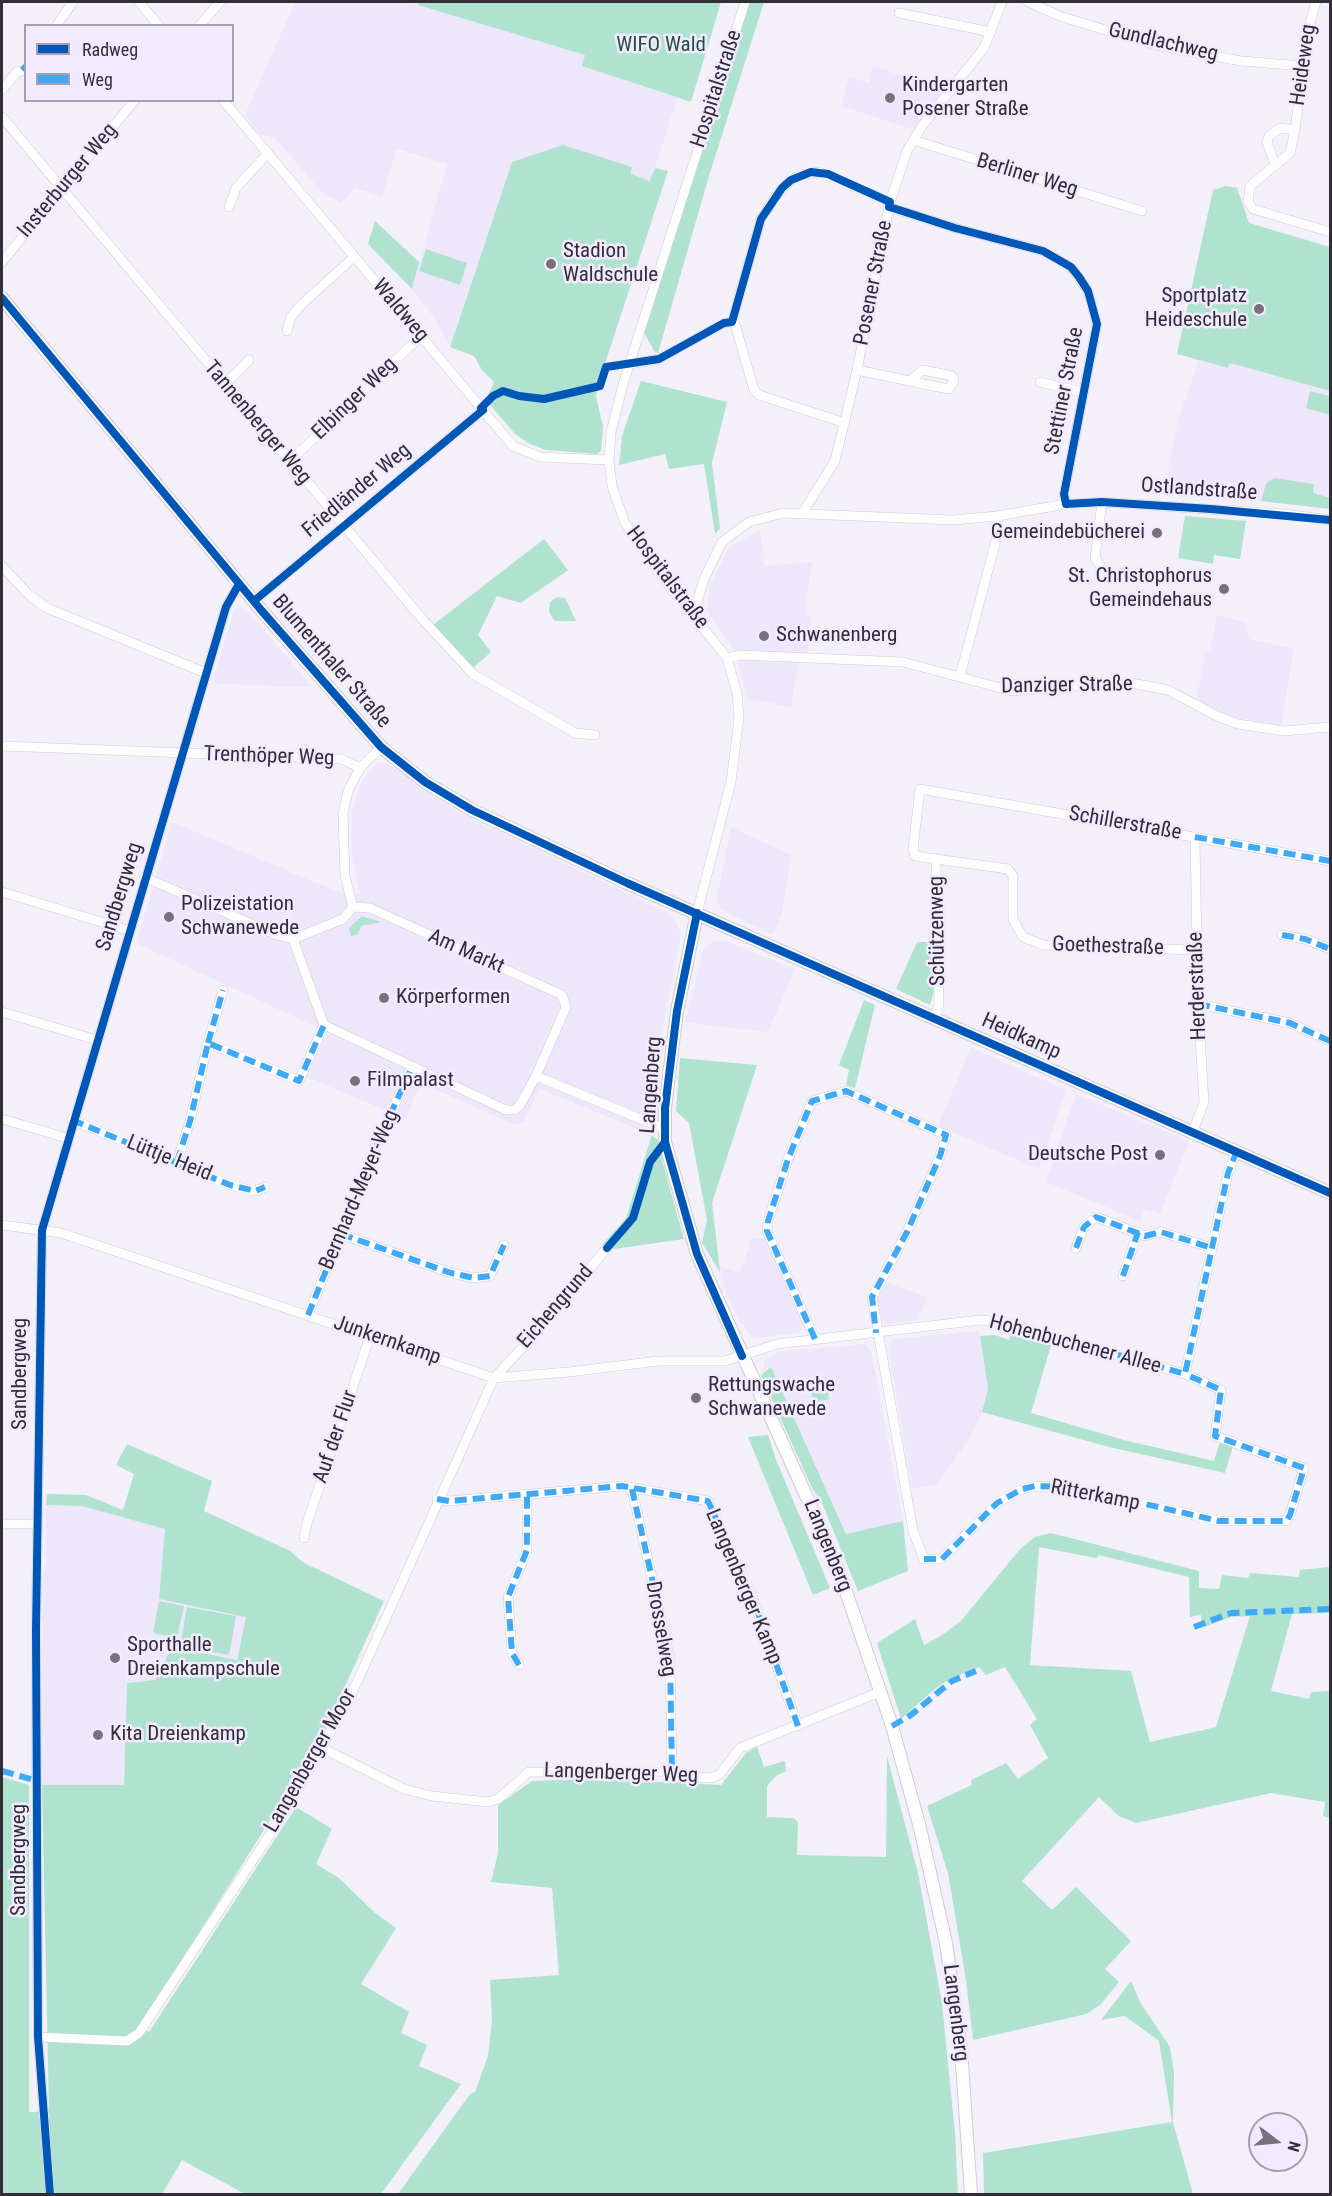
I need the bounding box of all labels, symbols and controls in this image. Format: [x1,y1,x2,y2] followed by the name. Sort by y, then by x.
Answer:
[1106,18,1220,68] street label: Gundlachweg
[1286,23,1322,107] street label: Heideweg
[24,24,234,102] legend
[686,27,748,151] street label: Hospitalstraße
[616,33,706,59] park label: WIFO Wald
[82,39,138,60] text: Radweg
[82,69,113,90] text: Weg
[902,73,1029,123] place label: Kindergarten Posener Straße
[883,91,897,105] marker: Kindergarten Posener Straße
[13,119,123,243] street label: Insterburger Weg
[973,149,1081,203] street label: Berliner Weg
[850,218,898,348] street label: Posener Straße
[563,239,658,289] place label: Stadion Waldschule
[544,257,558,271] marker: Stadion Waldschule
[366,274,434,348] street label: Waldweg
[1145,284,1247,334] place label: Sportplatz Heideschule
[1252,302,1266,316] marker: Sportplatz Heideschule
[1040,325,1090,457] street label: Stettiner Straße
[307,352,403,446] street label: Elbinger Weg
[198,356,316,490] street label: Tannenberger Weg
[298,438,416,544] street label: Friedländer Weg
[1140,473,1258,507] street label: Ostlandstraße
[991,520,1145,546] place label: Gemeindebücherei
[620,522,714,634] street label: Hospitalstraße
[1150,526,1164,540] marker: Gemeindebücherei
[1068,564,1212,614] place label: St. Christophorus Gemeindehaus
[1217,582,1231,596] marker: St. Christophorus Gemeindehaus
[266,590,396,734] street label: Blumenthaler Straße
[776,623,897,649] place label: Schwanenberg
[757,629,771,643] marker: Schwanenberg
[1001,672,1133,700] street label: Danziger Straße
[203,742,335,772] street label: Trenthöper Weg
[1067,802,1183,846] street label: Schillerstraße
[92,840,148,954] street label: Sandbergweg
[924,876,952,986] street label: Schützenweg
[181,892,299,942] place label: Polizeistation Schwanewede
[162,910,176,924] marker: Polizeistation Schwanewede
[424,924,508,980] street label: Am Markt
[1184,931,1212,1041] street label: Herderstraße
[1052,932,1164,962] street label: Goethestraße
[396,985,510,1011] place label: Körperformen
[377,991,391,1005] marker: Körperformen
[978,1008,1064,1066] street label: Heidkamp
[636,1036,668,1134] street label: Langenberg
[367,1068,454,1094] place label: Filmpalast
[348,1074,362,1088] marker: Filmpalast
[315,1106,405,1274] street label: Bernhard-Meyer-Weg
[123,1131,215,1187] street label: Lüttje Heid
[1028,1142,1148,1168] place label: Deutsche Post
[1153,1148,1167,1162] marker: Deutsche Post
[513,1260,599,1354] street label: Eichengrund
[986,1310,1164,1380] street label: Hohenbuchener Allee
[330,1311,444,1371] street label: Junkernkamp
[8,1318,34,1430] street label: Sandbergweg
[708,1373,835,1423] place label: Rettungswache Schwanewede
[308,1387,364,1487] street label: Auf der Flur
[689,1391,703,1405] marker: Rettungswache Schwanewede
[1048,1475,1142,1517] street label: Ritterkamp
[797,1496,857,1596] street label: Langenberg
[699,1506,787,1668] street label: Langenberger Kamp
[639,1579,681,1679] street label: Drosselweg
[127,1633,280,1683] place label: Sporthalle Dreienkampschule
[108,1651,122,1665] marker: Sporthalle Dreienkampschule
[260,1685,362,1837] street label: Langenberger Moor
[110,1722,246,1748] place label: Kita Dreienkamp
[91,1728,105,1742] marker: Kita Dreienkamp
[543,1759,699,1789] street label: Langenberger Weg
[7,1804,33,1916] street label: Sandbergweg
[937,1963,973,2063] street label: Langenberg
[1248,2112,1308,2172] north arrow
[1283,2139,1304,2154] text: N

